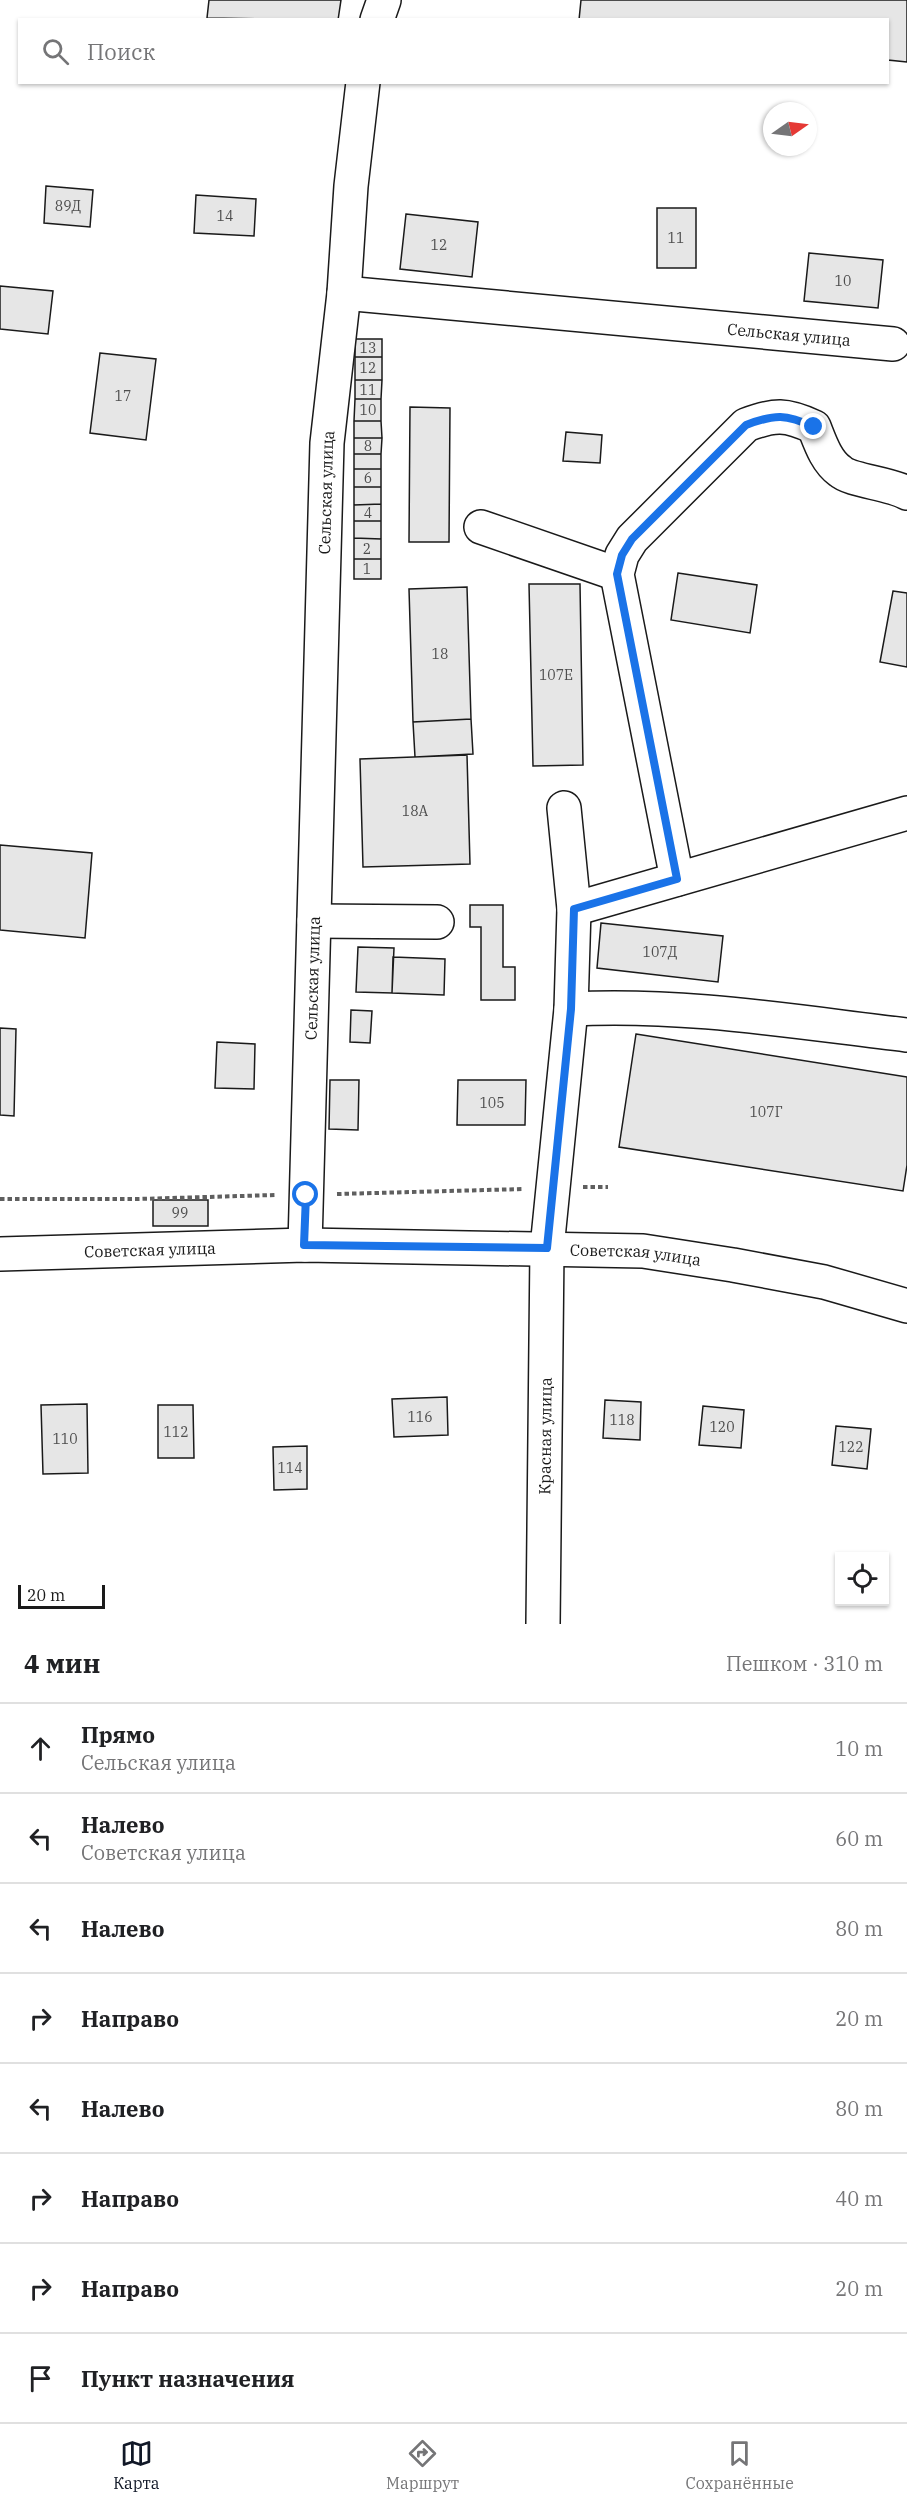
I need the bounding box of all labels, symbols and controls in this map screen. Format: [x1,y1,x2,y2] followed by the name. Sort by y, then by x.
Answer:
[18,18,889,84] search box
[39,35,72,68] icon: search
[87,37,155,66] text: Поиск
[763,102,817,156] north arrow
[55,197,82,215] house number: 89Д
[217,207,233,225] house number: 14
[668,229,684,247] house number: 11
[431,236,447,254] house number: 12
[835,272,851,290] house number: 10
[726,319,852,350] street label: Сельская улица
[360,339,376,357] house number: 13
[360,359,376,377] house number: 12
[360,381,376,399] house number: 11
[115,387,131,405] house number: 17
[360,401,376,419] house number: 10
[800,413,826,439] route end
[314,429,338,555] street label: Сельская улица
[364,437,372,455] house number: 8
[364,469,372,487] house number: 6
[364,504,372,522] house number: 4
[363,540,371,558] house number: 2
[363,560,371,578] house number: 1
[432,645,448,663] house number: 18
[539,666,573,684] house number: 107Е
[402,802,429,820] house number: 18А
[301,916,324,1040] street label: Сельская улица
[643,943,678,961] house number: 107Д
[479,1094,505,1112] house number: 105
[749,1103,783,1121] house number: 107Г
[292,1181,318,1207] route start
[172,1204,188,1222] house number: 99
[84,1238,216,1262] street label: Советская улица
[570,1240,703,1270] street label: Советская улица
[534,1377,556,1495] street label: Красная улица
[407,1408,433,1426] house number: 116
[609,1411,635,1429] house number: 118
[709,1418,735,1436] house number: 120
[163,1423,189,1441] house number: 112
[52,1430,78,1448] house number: 110
[838,1438,864,1456] house number: 122
[277,1459,303,1477] house number: 114
[835,1552,889,1606] map controls
[835,1552,889,1606] button: locate
[18,1582,105,1610] scale bar
[27,1585,65,1605] text: 20 m
[24,1646,100,1680] text: 4 мин
[726,1650,883,1677] text: Пешком · 310 m
[81,1720,155,1749] text: Прямо
[24,1732,57,1765] icon: ahead
[835,1735,883,1762] text: 10 m
[81,1749,236,1776] text: Сельская улица
[81,1810,165,1839] text: Налево
[24,1822,57,1855] icon: left
[835,1825,883,1852] text: 60 m
[81,1839,246,1866] text: Советская улица
[24,1912,57,1945] icon: left
[81,1914,165,1943] text: Налево
[835,1915,883,1942] text: 80 m
[24,2002,57,2035] icon: right
[81,2004,179,2033] text: Направо
[835,2005,883,2032] text: 20 m
[24,2092,57,2125] icon: left
[81,2094,165,2123] text: Налево
[835,2095,883,2122] text: 80 m
[24,2182,57,2215] icon: right
[81,2184,179,2213] text: Направо
[835,2185,883,2212] text: 40 m
[24,2272,57,2305] icon: right
[81,2274,179,2303] text: Направо
[835,2275,883,2302] text: 20 m
[24,2362,57,2395] icon: arrive
[81,2364,295,2393] text: Пункт назначения
[113,2437,160,2493] tab: Карта
[386,2437,459,2493] tab: Маршрут
[685,2437,794,2493] tab: Сохранённые

